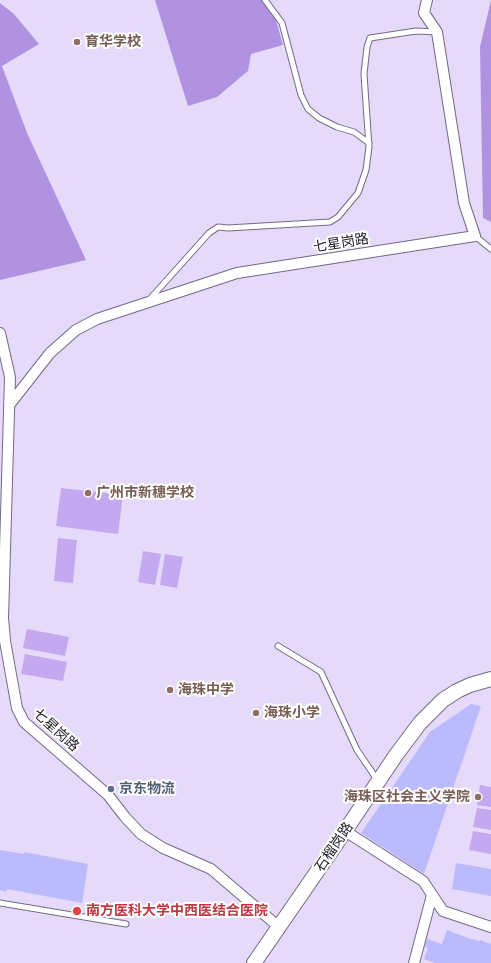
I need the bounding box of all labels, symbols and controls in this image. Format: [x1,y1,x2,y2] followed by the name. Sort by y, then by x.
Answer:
[85,34,141,50] place label: 育华学校
[72,37,82,47] marker: 育华学校
[312,230,370,256] street label: 七星岗路
[96,485,194,501] place label: 广州市新穗学校
[83,488,93,498] marker: 广州市新穗学校
[178,682,234,698] place label: 海珠中学
[165,685,175,695] marker: 海珠中学
[30,705,82,755] street label: 七星岗路
[264,705,320,721] place label: 海珠小学
[251,708,261,718] marker: 海珠小学
[119,781,175,797] place label: 京东物流
[106,784,116,794] marker: 京东物流
[344,789,470,805] place label: 海珠区社会主义学院
[473,792,483,802] marker: 海珠区社会主义学院
[311,819,357,875] street label: 石榴岗路
[86,903,268,919] place label: 南方医科大学中西医结合医院
[71,905,83,917] marker: 南方医科大学中西医结合医院

